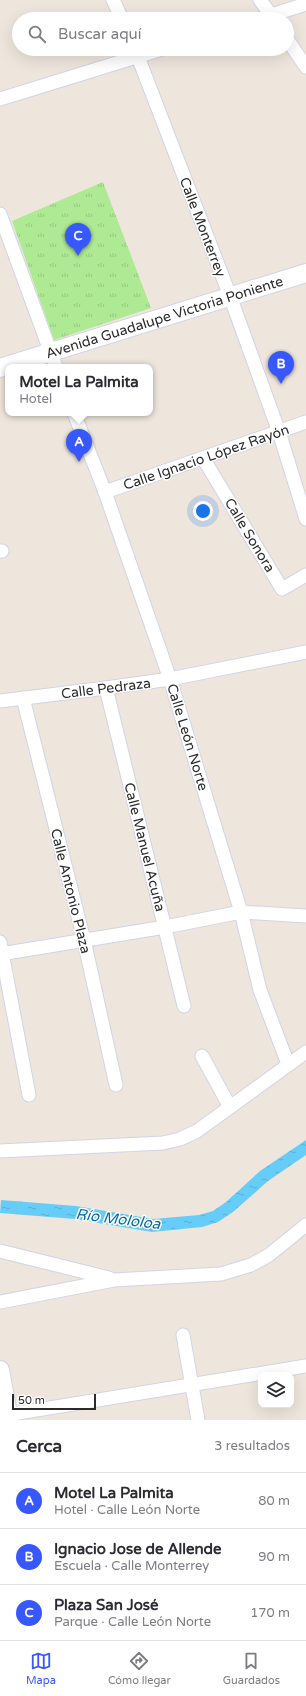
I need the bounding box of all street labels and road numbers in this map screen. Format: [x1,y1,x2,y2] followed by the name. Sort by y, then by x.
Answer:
[176,175,230,280] street label: Calle Monterrey
[44,273,285,362] street label: Avenida Guadalupe Victoria Poniente
[121,421,291,494] street label: Calle Ignacio López Rayón
[221,495,278,575] street label: Calle Sonora
[60,675,152,702] street label: Calle Pedraza
[163,682,212,793] street label: Calle León Norte
[120,781,169,913] street label: Calle Manuel Acuña
[47,827,94,955] street label: Calle Antonio Plaza

